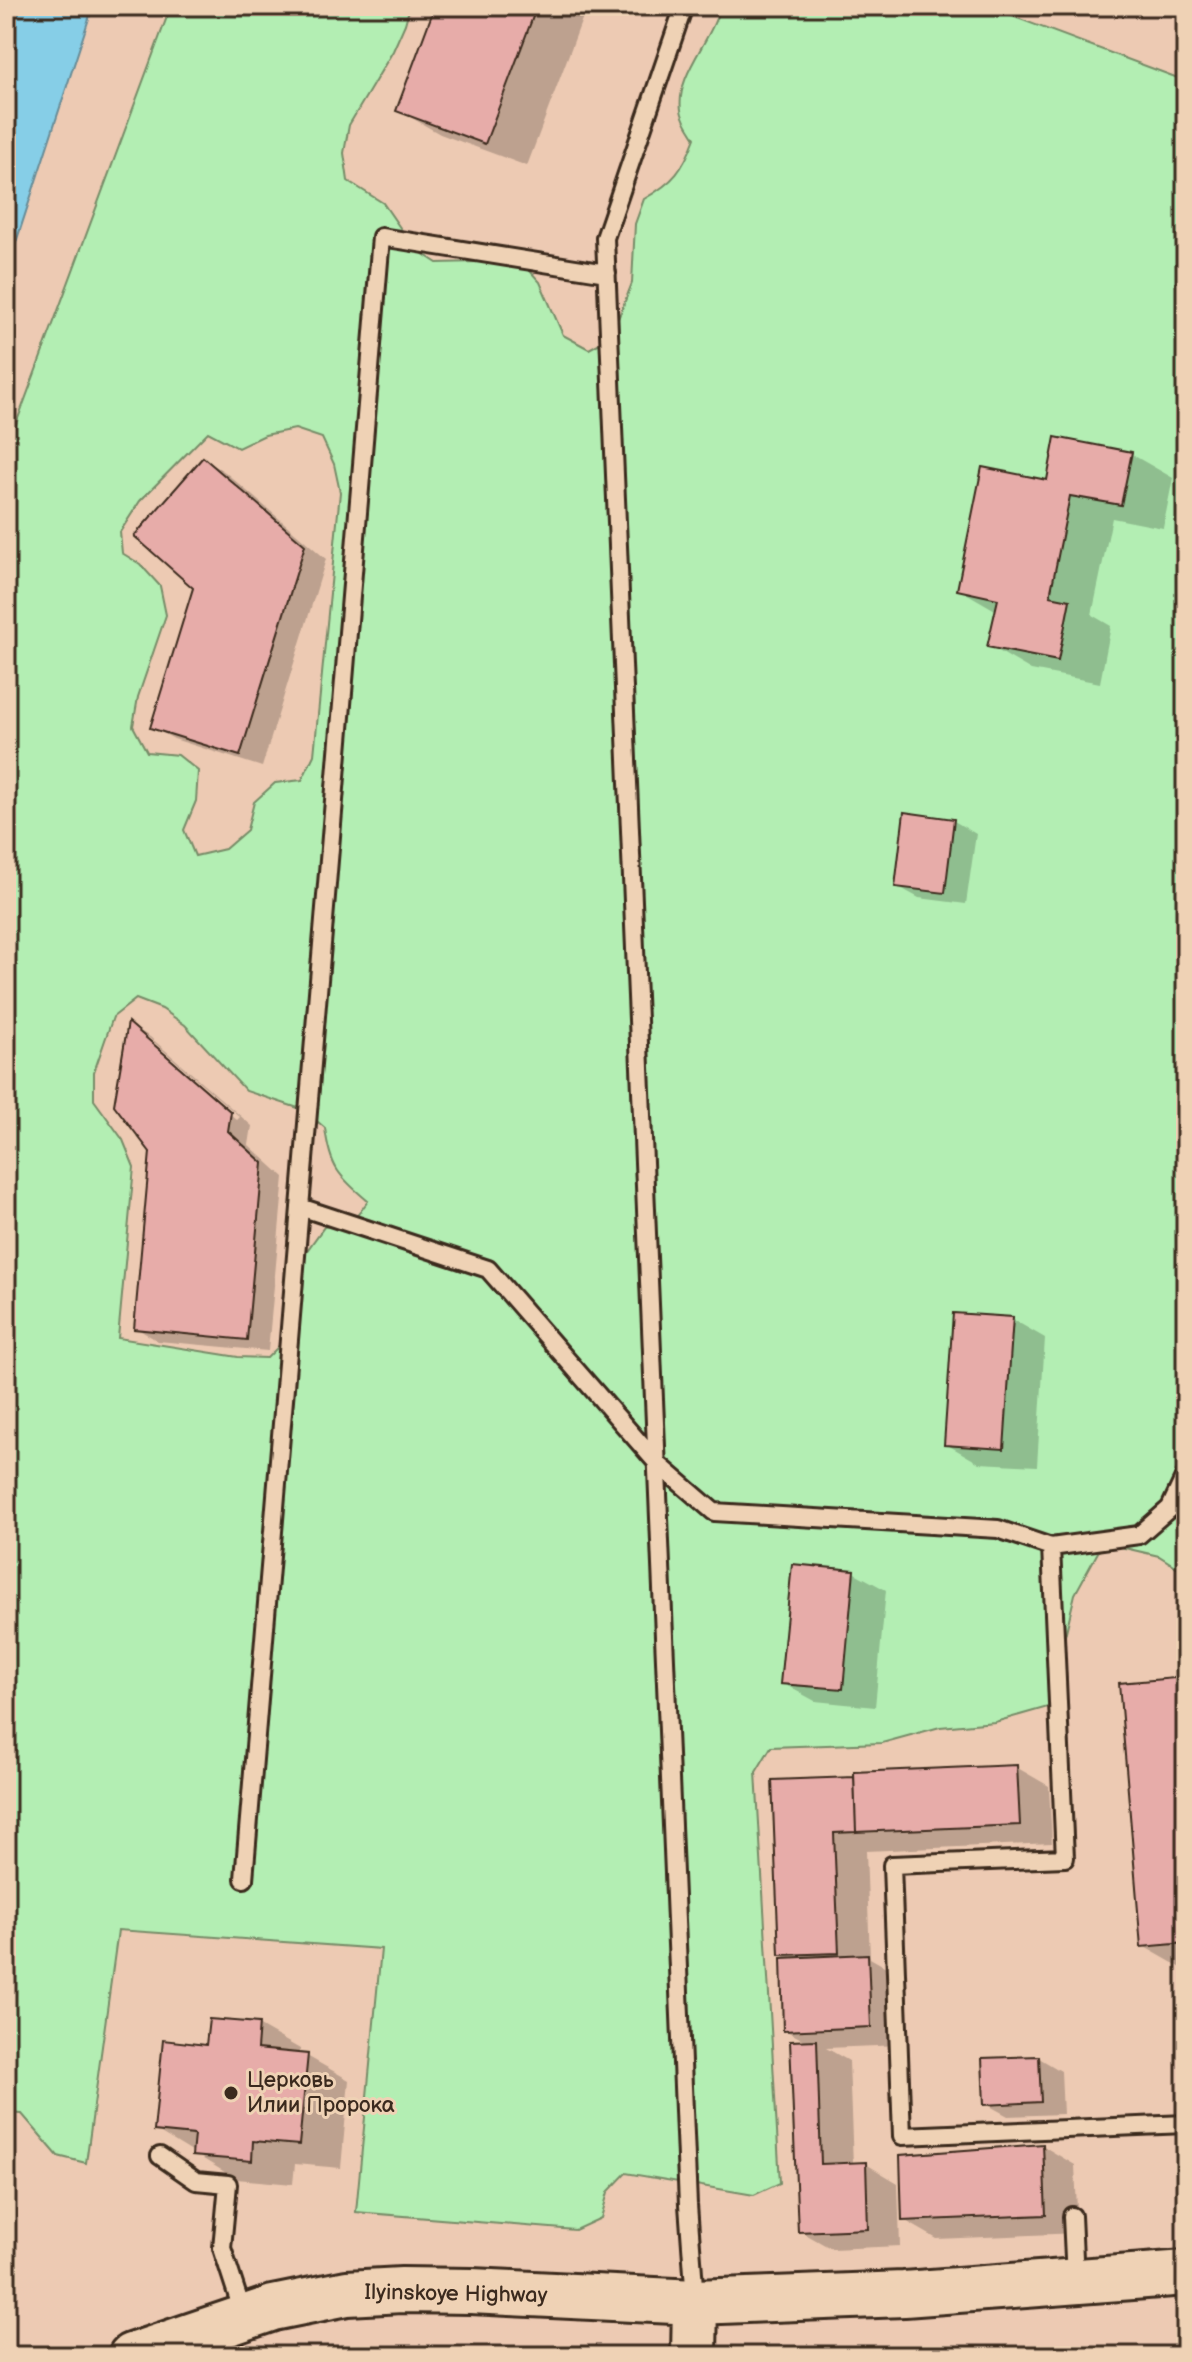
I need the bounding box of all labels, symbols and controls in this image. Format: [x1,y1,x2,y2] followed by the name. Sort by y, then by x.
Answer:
[247,2067,395,2119] place label: Церковь Илии Пророка
[222,2084,240,2102] marker: Церковь Илии Пророка
[364,2279,548,2309] street label: Ilyinskoye Highway

